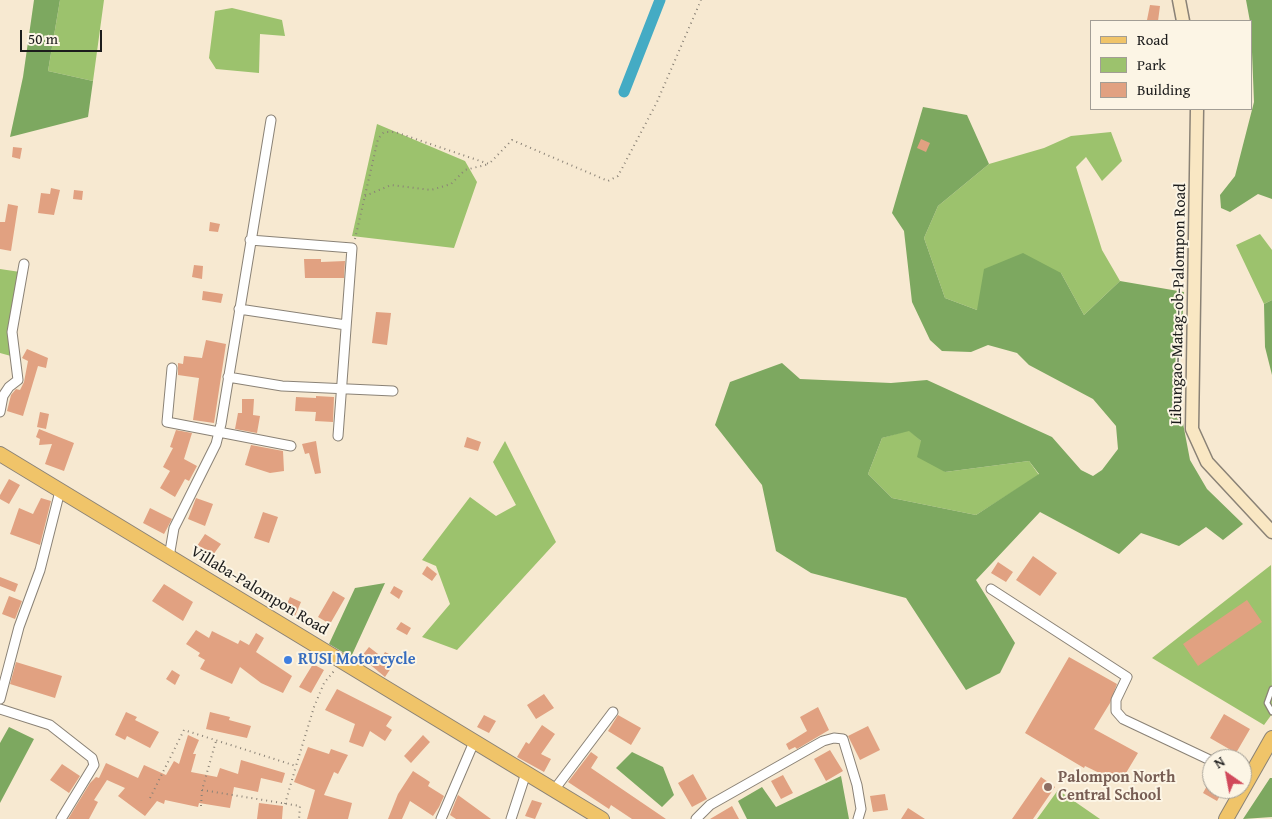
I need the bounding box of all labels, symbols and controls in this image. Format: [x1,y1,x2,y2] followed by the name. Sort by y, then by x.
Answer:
[22,20,105,52] scale bar
[1090,20,1252,110] legend
[28,28,58,49] text: 50 m
[1137,29,1168,50] text: Road
[1137,54,1166,75] text: Park
[1137,79,1190,100] text: Building
[1167,183,1191,425] street label: Libungao-Matag-ob-Palompon Road
[187,542,331,640] street label: Villaba-Palompon Road
[298,650,416,670] place label: RUSI Motorcycle
[282,654,294,666] marker: RUSI Motorcycle
[1202,749,1252,799] north arrow
[1210,751,1229,773] text: N
[1058,768,1175,806] place label: Palompon North Central School
[1042,781,1054,793] marker: Palompon North Central School

